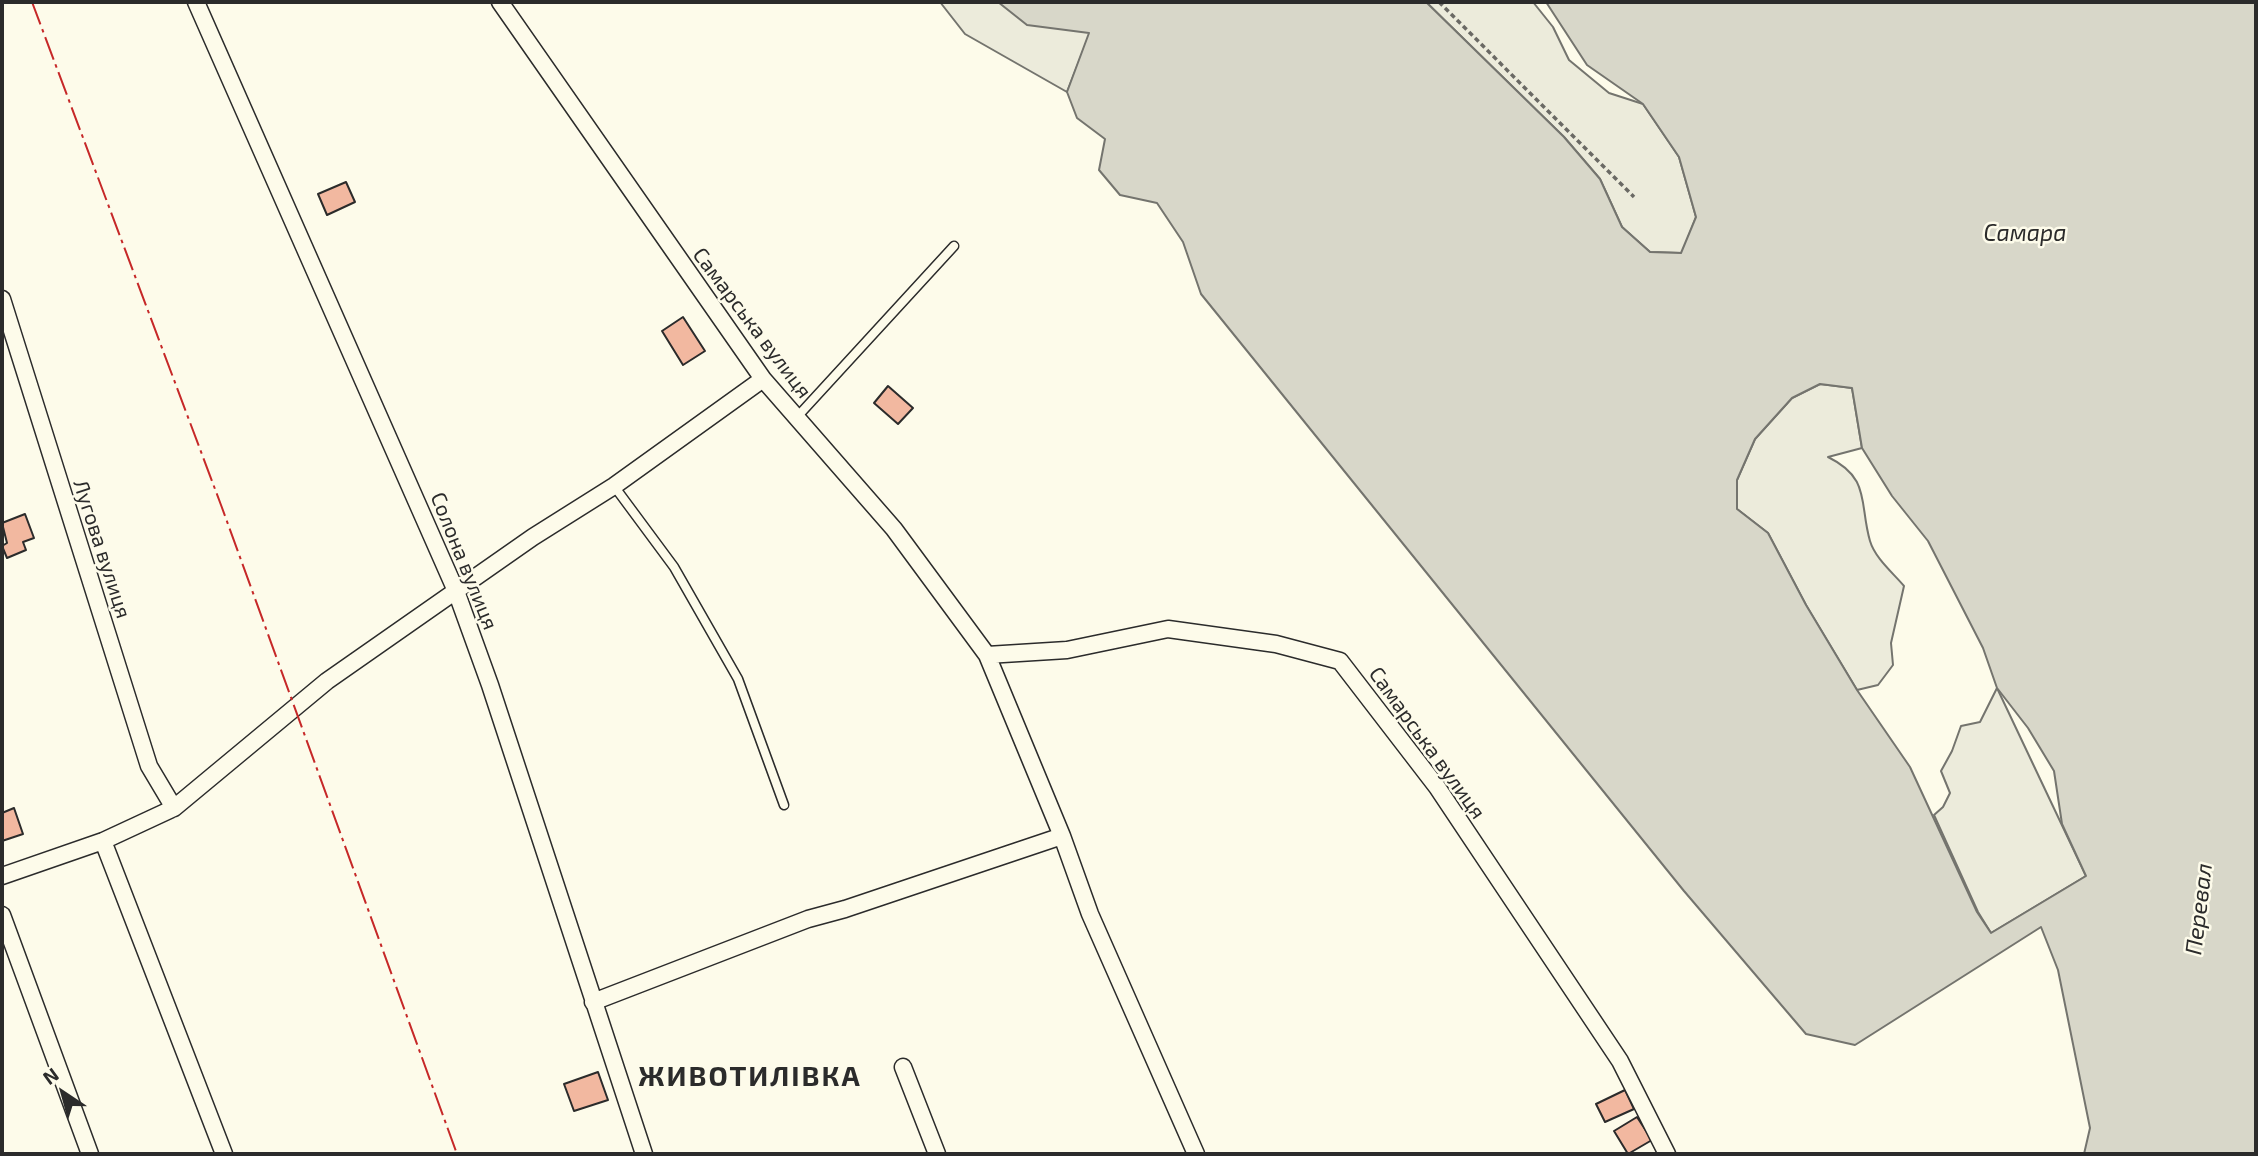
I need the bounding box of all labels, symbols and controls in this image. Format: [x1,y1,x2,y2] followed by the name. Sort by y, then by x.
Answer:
[1983,219,2067,247] water label: Самара
[687,243,817,403] street label: Самарська вулиця
[68,477,136,621] street label: Лугова вулиця
[425,489,503,633] street label: Солона вулиця
[1363,662,1491,824] street label: Самарська вулиця
[2180,862,2218,956] water label: Перевал
[28,1058,98,1128] north arrow
[640,1060,860,1094] district label: ЖИВОТИЛІВКА
[38,1062,63,1089] text: N

